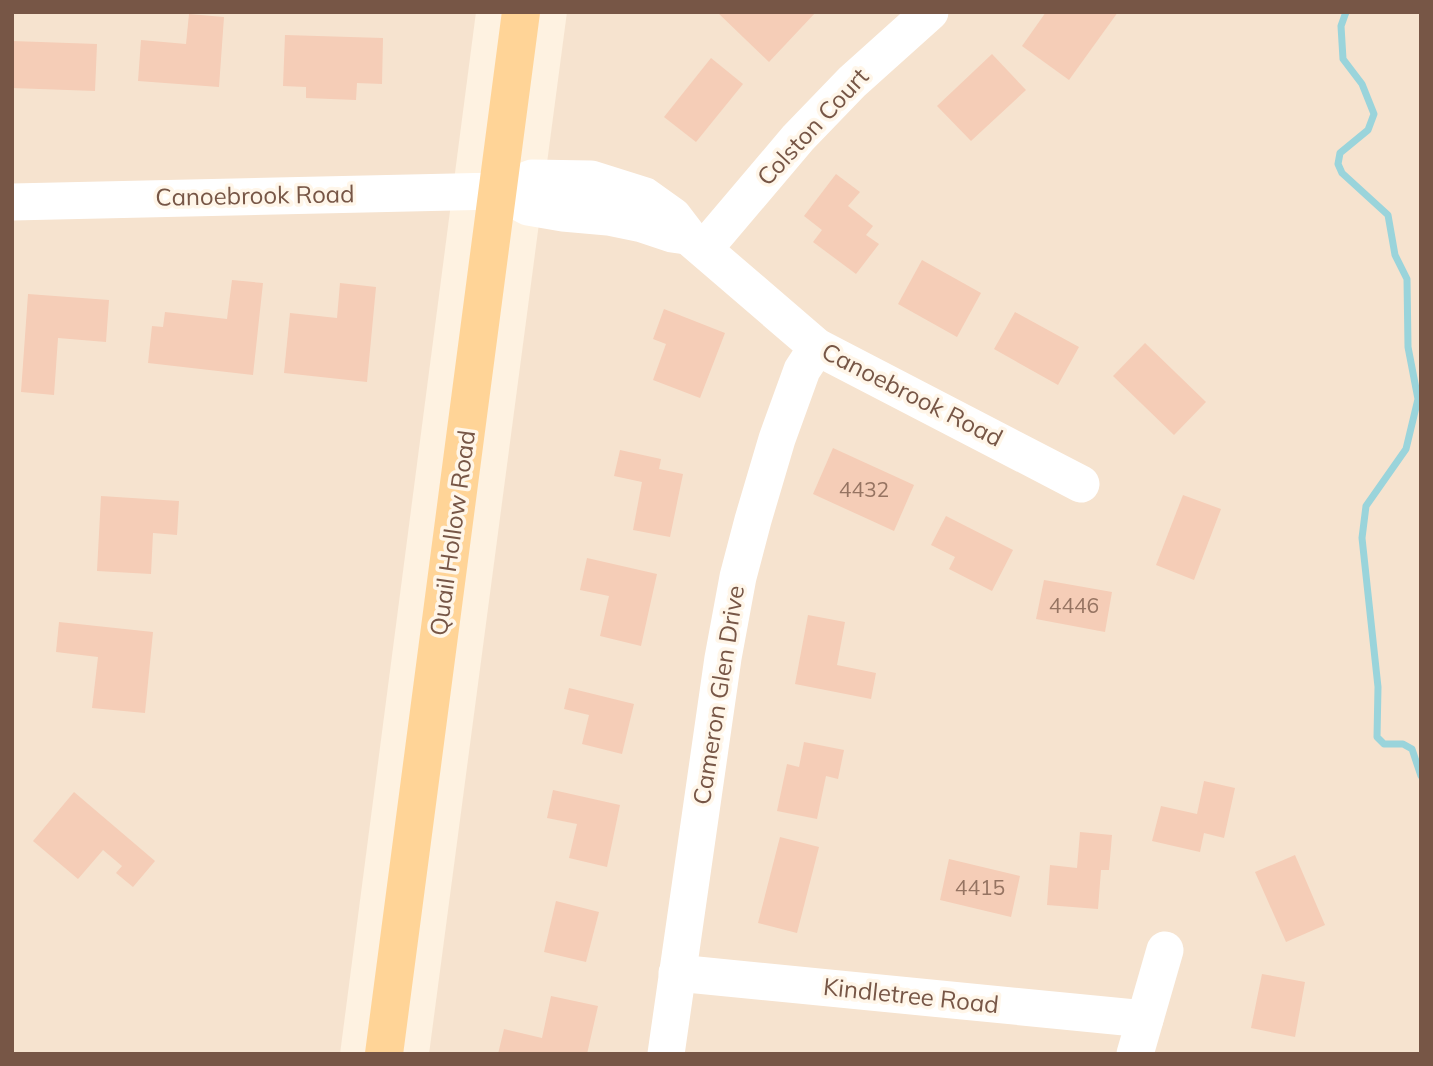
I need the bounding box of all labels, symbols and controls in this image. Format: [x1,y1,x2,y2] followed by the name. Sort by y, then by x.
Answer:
[750,61,874,191] street label: Colston Court
[155,178,355,212] street label: Canoebrook Road
[817,336,1008,453] street label: Canoebrook Road
[423,428,481,638] street label: Quail Hollow Road
[839,476,889,502] house number: 4432
[686,583,750,807] street label: Cameron Glen Drive
[1049,592,1099,618] house number: 4446
[955,874,1005,900] house number: 4415
[822,971,1000,1019] street label: Kindletree Road

